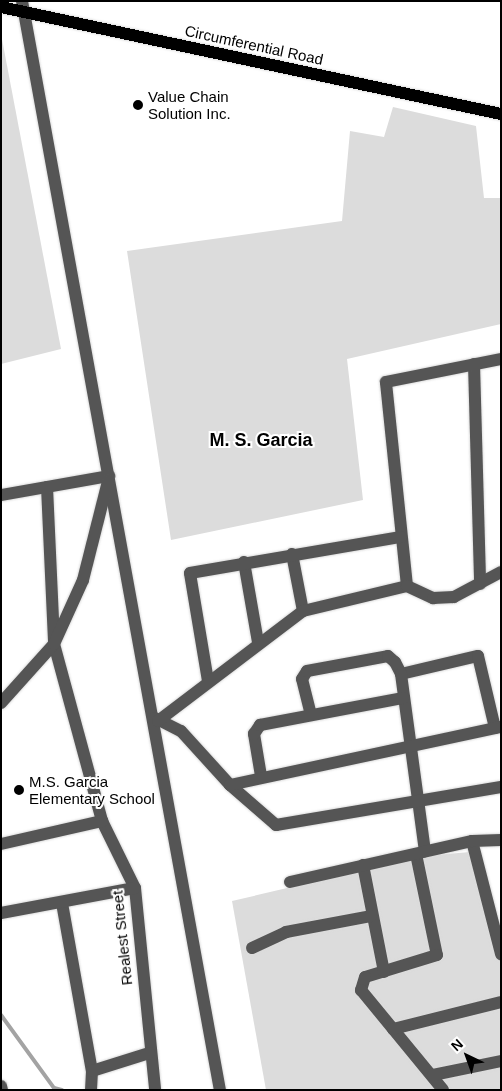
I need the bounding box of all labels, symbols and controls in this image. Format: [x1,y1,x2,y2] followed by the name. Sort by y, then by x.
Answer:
[183,22,325,68] street label: Circumferential Road
[148,87,231,122] place label: Value Chain Solution Inc.
[132,99,144,111] marker: Value Chain Solution Inc.
[209,429,313,451] district label: M. S. Garcia
[29,772,155,807] place label: M.S. Garcia Elementary School
[13,784,25,796] marker: M.S. Garcia Elementary School
[108,890,136,986] street label: Realest Street
[442,1031,492,1081] north arrow
[448,1036,466,1054] text: N

